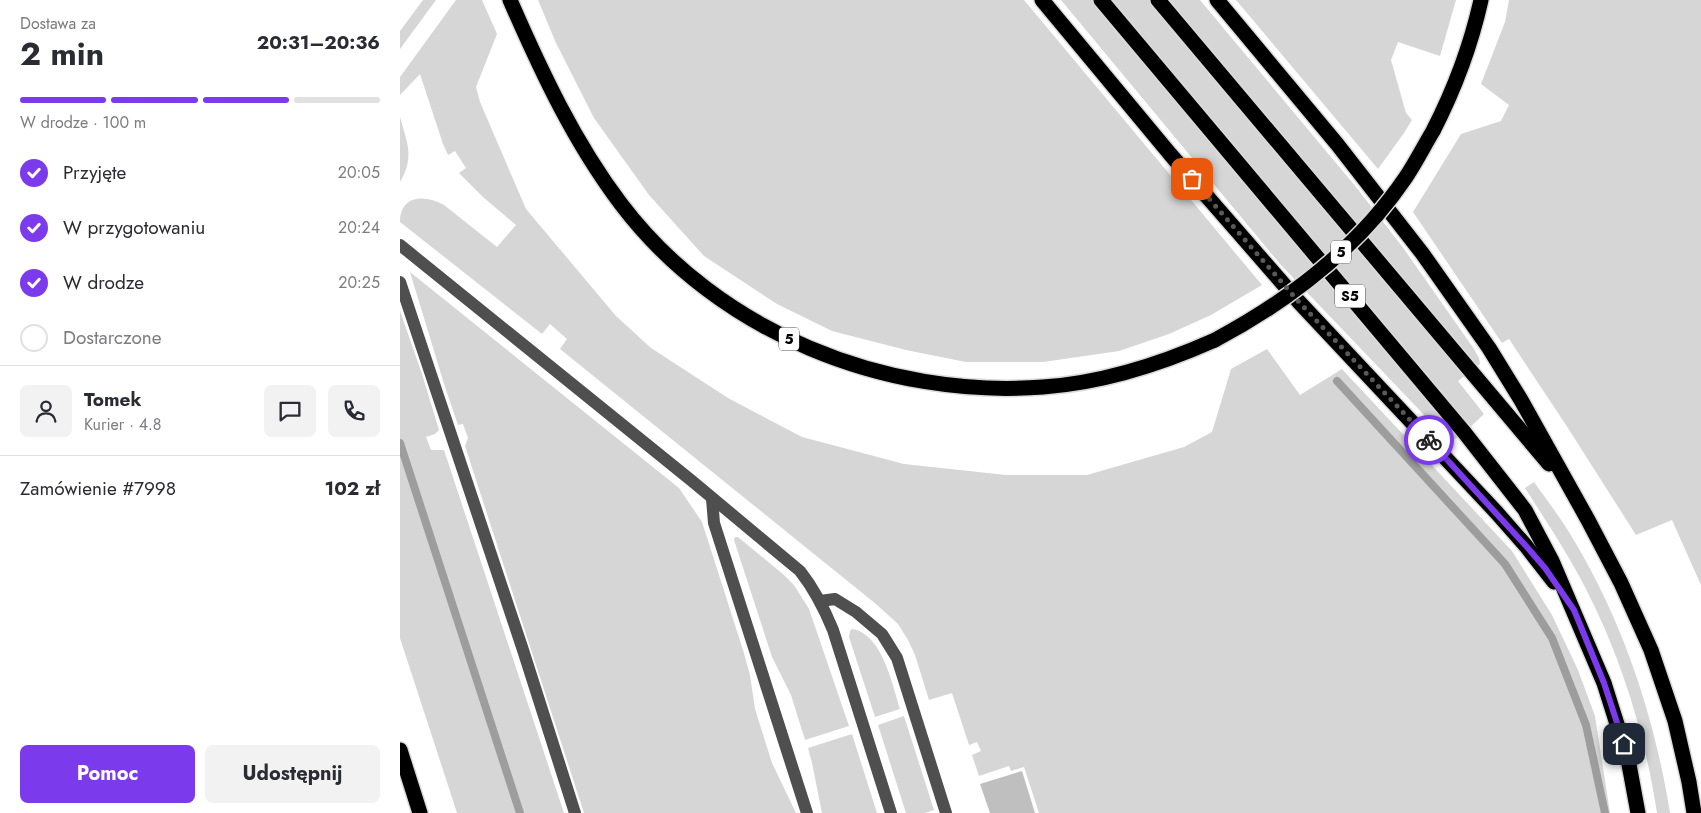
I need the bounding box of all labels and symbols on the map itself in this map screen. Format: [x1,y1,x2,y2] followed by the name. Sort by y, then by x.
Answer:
[1171,158,1213,200] pin
[1331,240,1351,264] road number: 5
[1335,284,1365,308] road number: S5
[779,328,799,350] road number: 5
[1404,415,1454,465] courier
[1603,723,1645,765] pin

